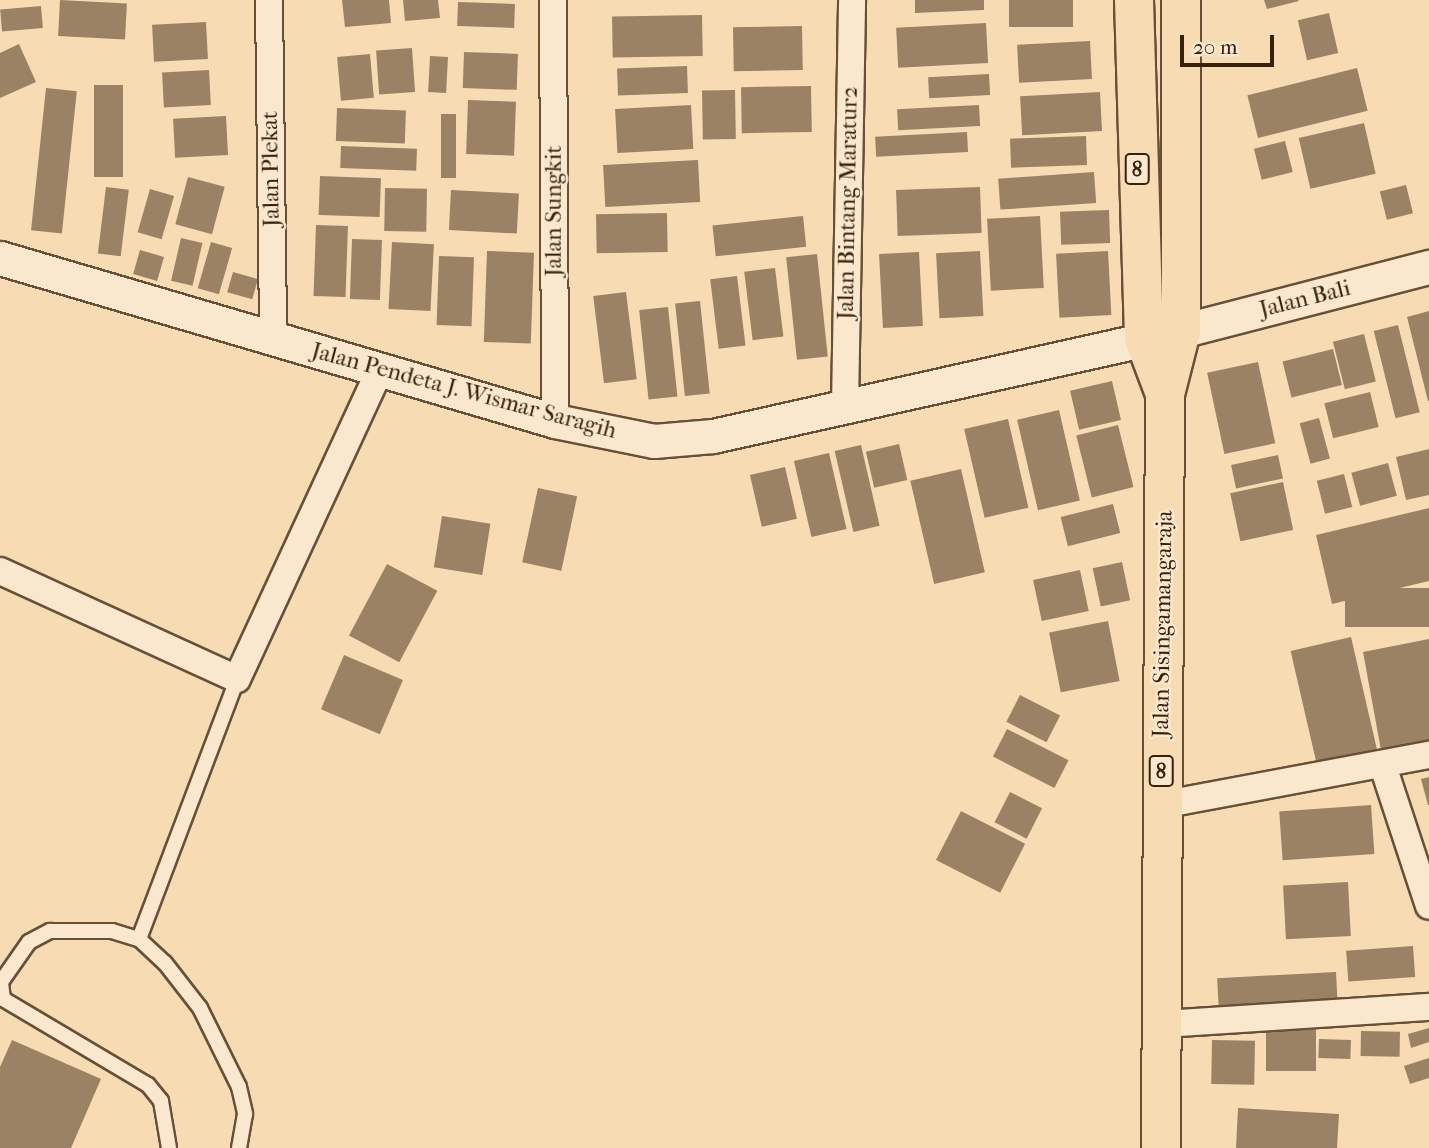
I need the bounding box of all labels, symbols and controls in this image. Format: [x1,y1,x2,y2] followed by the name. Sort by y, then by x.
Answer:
[1184,21,1278,65] scale bar
[1193,35,1237,59] text: 20 m
[832,86,864,320] street label: Jalan Bintang Maratur2
[256,111,286,227] street label: Jalan Plekat
[540,145,568,277] street label: Jalan Sungkit
[1123,152,1151,186] road number: 8
[1257,274,1353,324] street label: Jalan Bali
[309,337,619,445] street label: Jalan Pendeta J. Wismar Saragih
[1147,510,1179,738] street label: Jalan Sisingamangaraja
[1147,754,1175,788] road number: 8

